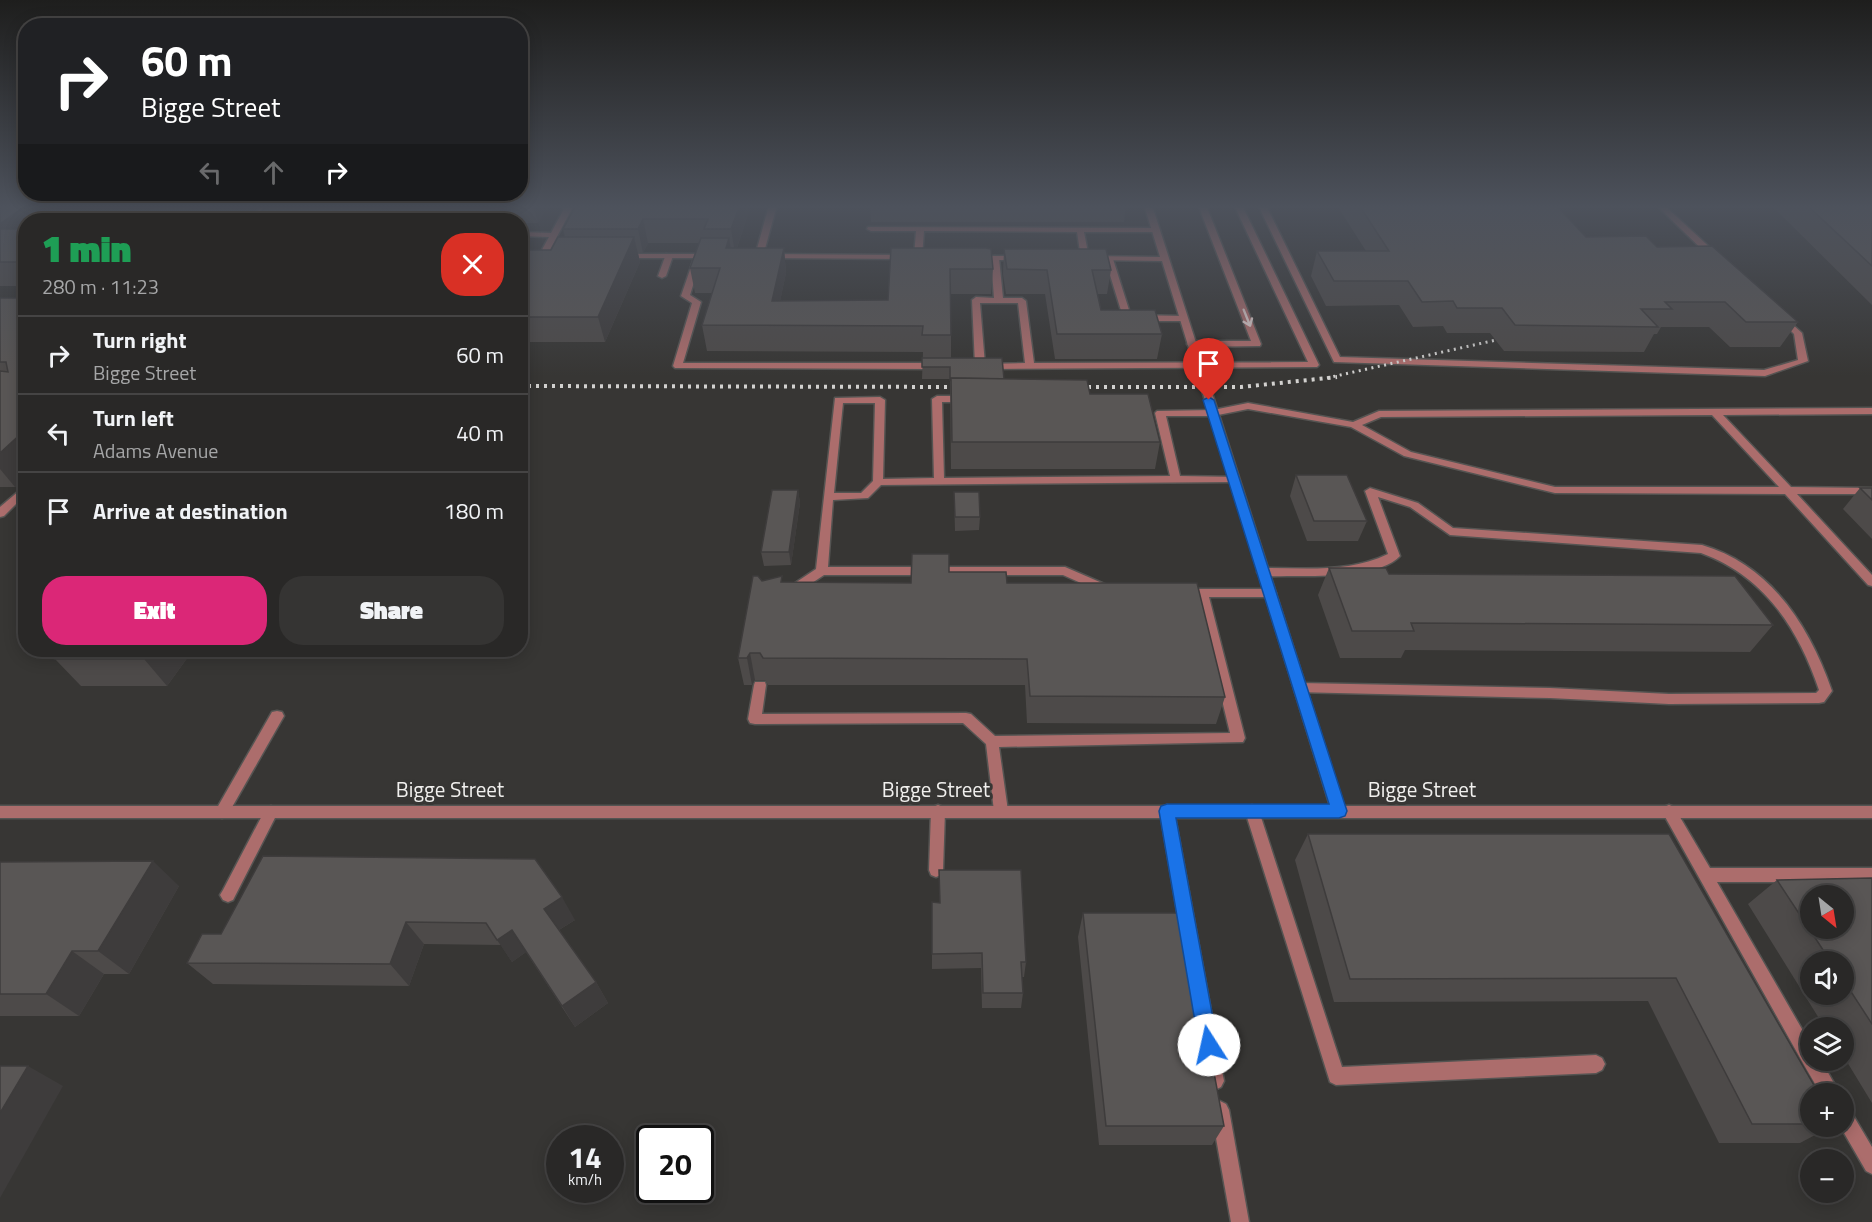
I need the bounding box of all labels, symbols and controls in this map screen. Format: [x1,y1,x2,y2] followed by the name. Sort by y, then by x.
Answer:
[141,28,233,92] text: 60 m
[42,42,120,120] icon: right
[141,86,280,127] text: Bigge Street
[194,156,227,189] icon: left
[257,156,290,189] icon: ahead
[320,156,353,189] icon: right
[42,221,131,276] text: 1 min
[441,233,504,296] button: close
[42,271,159,302] text: 280 m · 11:23
[1242,309,1253,327] one-way arrow
[93,323,187,357] text: Turn right
[456,338,504,372] text: 60 m
[1183,338,1234,400] pin
[42,339,75,372] icon: right
[1192,347,1225,380] icon: arrive
[93,357,196,388] text: Bigge Street
[93,401,174,435] text: Turn left
[456,416,504,450] text: 40 m
[42,417,75,450] icon: left
[93,435,218,466] text: Adams Avenue
[93,494,288,528] text: Arrive at destination
[444,494,504,528] text: 180 m
[42,495,75,528] icon: arrive
[42,576,267,645] button: Exit
[279,576,504,645] button: Share
[396,773,505,805] street label: Bigge Street
[882,773,991,805] street label: Bigge Street
[1368,773,1477,805] street label: Bigge Street
[1800,885,1854,939] north arrow
[1800,885,1854,1203] map controls
[1800,951,1854,1005] button: sound
[1177,1013,1241,1077] position arrow
[1800,1017,1854,1071] button: layers
[1800,1083,1854,1137] button: +
[636,1125,714,1203] speed limit sign: 20
[568,1134,602,1180] text: 14
[1800,1149,1854,1203] button: −
[568,1168,602,1191] text: km/h

